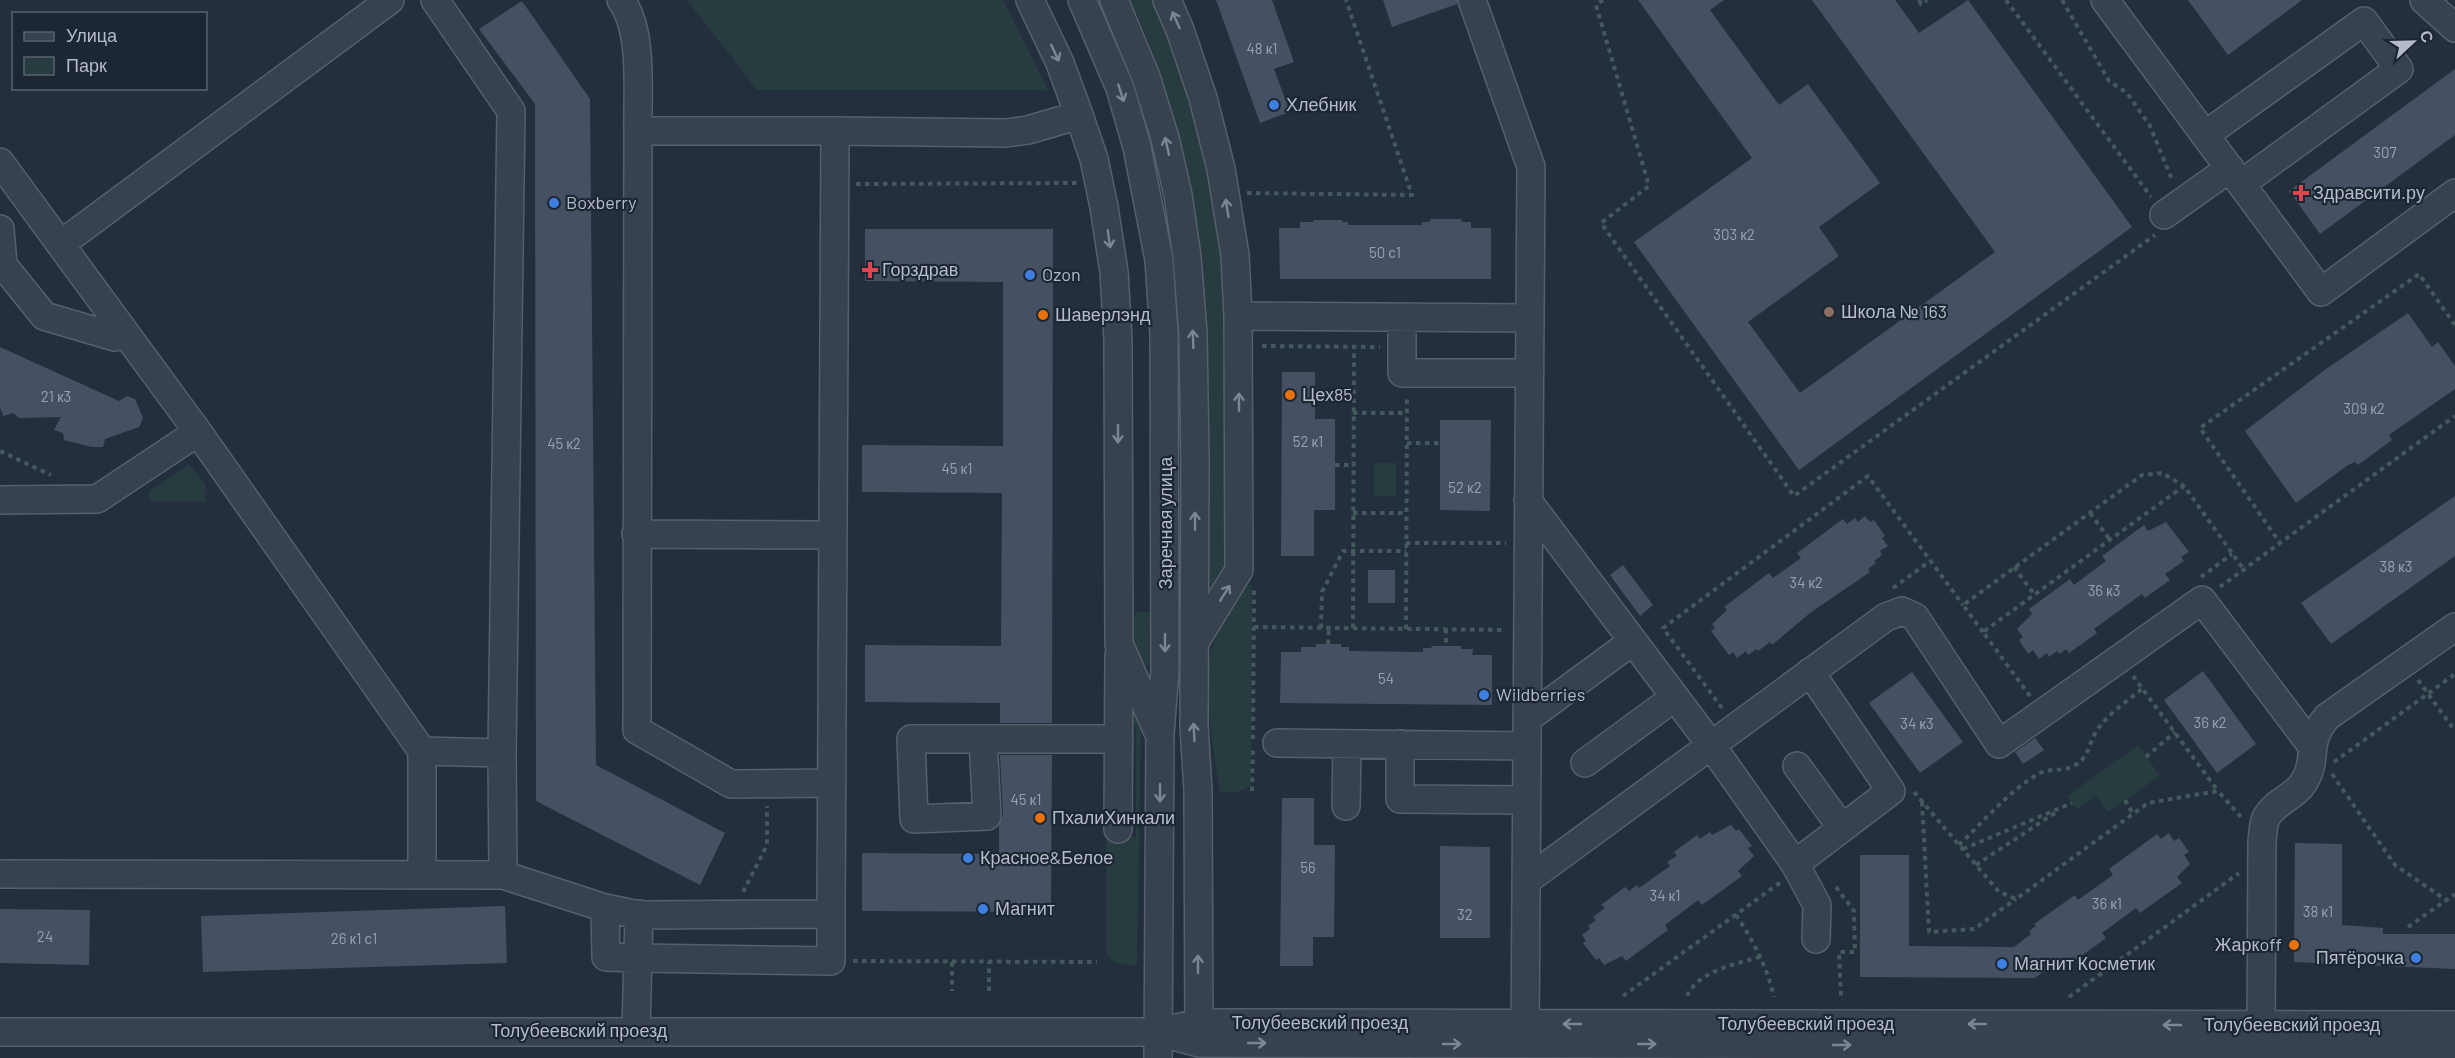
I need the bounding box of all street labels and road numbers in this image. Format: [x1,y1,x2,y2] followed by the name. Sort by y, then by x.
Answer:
[1154,456,1176,589] street label: Заречная улица
[1232,1011,1409,1033] street label: Толубеевский проезд
[1718,1012,1895,1034] street label: Толубеевский проезд
[2204,1013,2381,1035] street label: Толубеевский проезд
[491,1019,668,1041] street label: Толубеевский проезд

